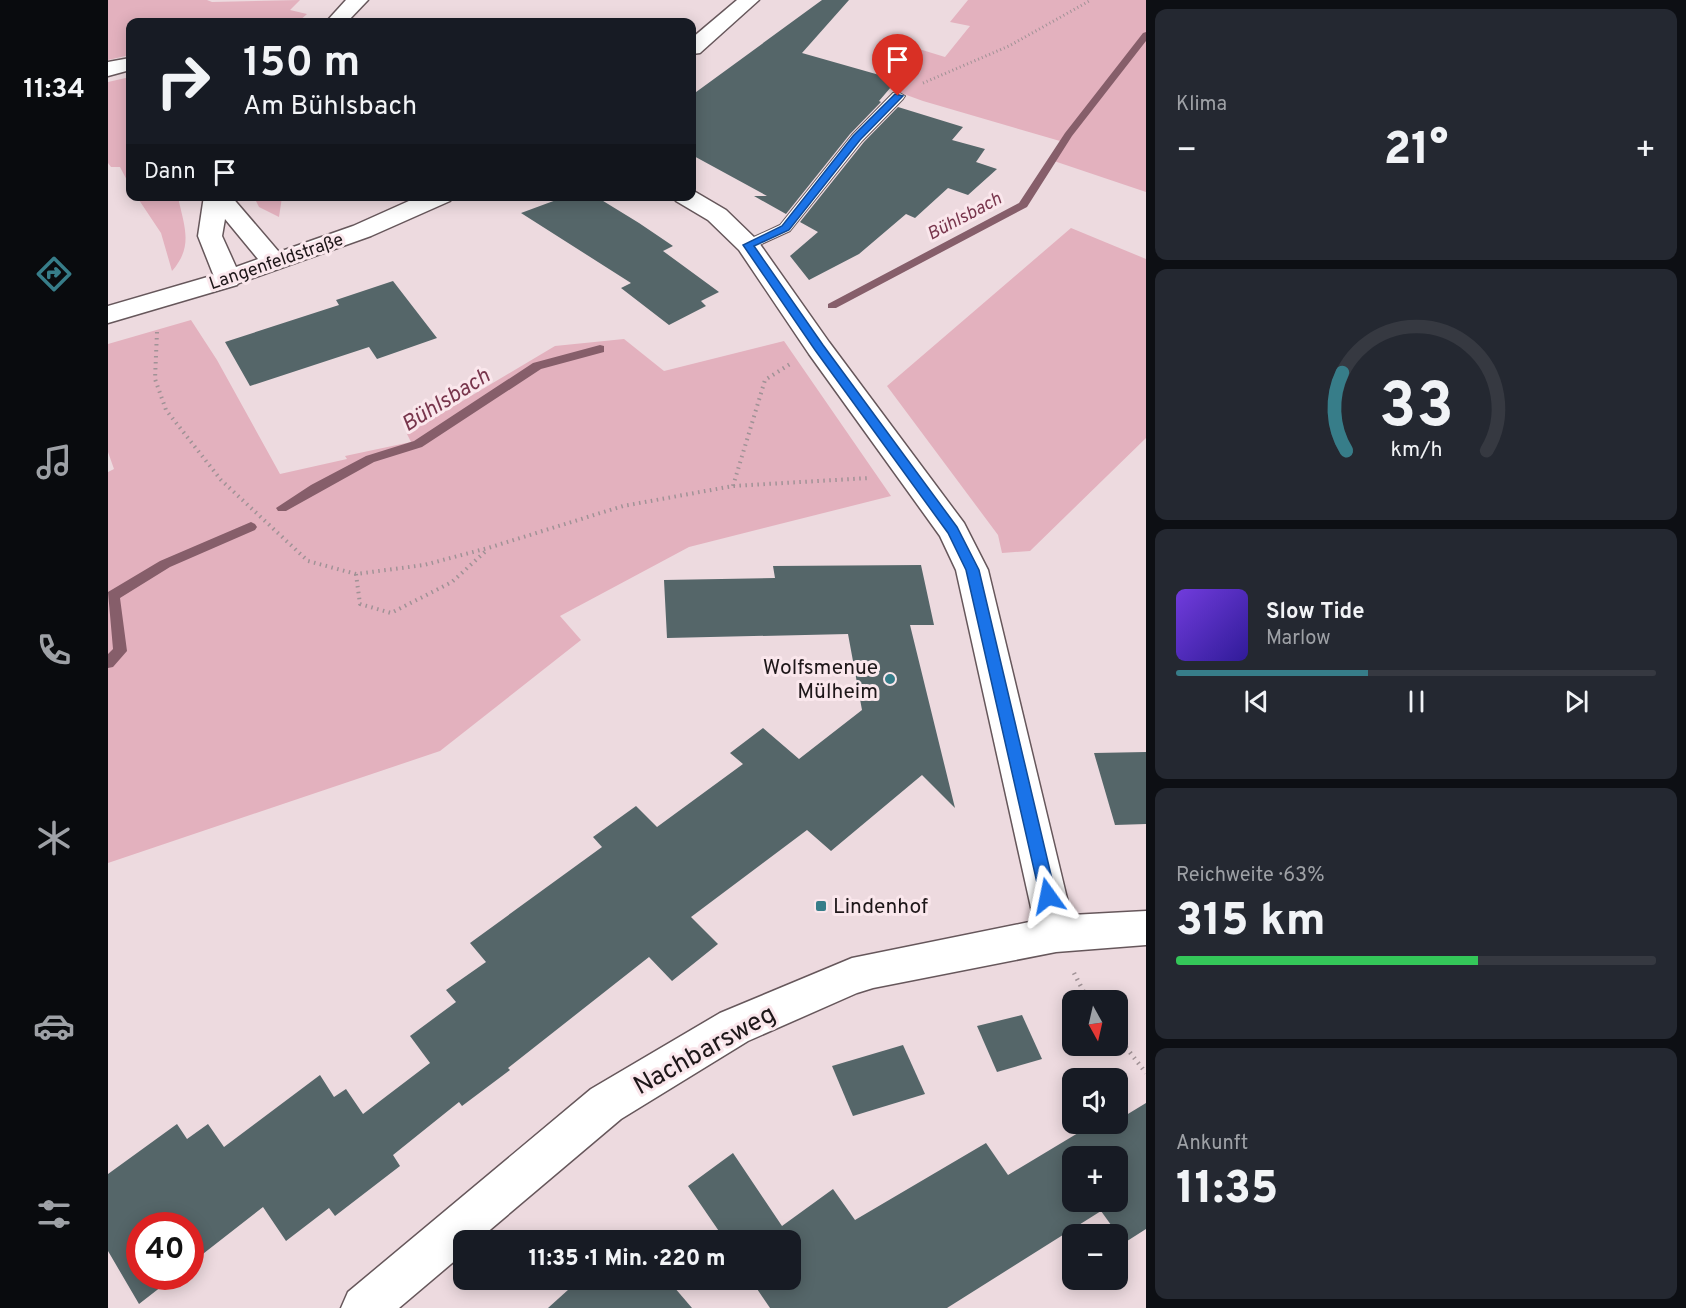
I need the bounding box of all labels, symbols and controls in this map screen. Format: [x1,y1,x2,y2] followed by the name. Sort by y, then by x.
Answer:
[872,34,923,96] pin
[243,38,360,91] text: 150 m
[144,42,222,120] icon: right
[881,43,914,76] icon: arrive
[23,73,85,107] text: 11:34
[243,90,417,124] text: Am Bühlsbach
[1176,92,1227,118] text: Klima
[1384,123,1448,180] text: 21°
[1176,131,1197,173] text: −
[1635,131,1656,173] text: +
[208,156,241,189] icon: arrive
[144,159,196,186] text: Dann
[923,188,1006,247] water label: Bühlsbach
[206,229,347,296] street label: Langenfeldstraße
[33,253,75,295] icon: directions
[397,363,496,439] water label: Bühlsbach
[1379,370,1453,449] text: 33
[1390,438,1442,465] text: km/h
[33,441,75,483] icon: music
[1266,599,1365,626] text: Slow Tide
[1266,626,1330,652] text: Marlow
[33,629,75,671] icon: phone
[763,655,878,706] place label: Wolfsmenue Mülheim
[883,672,897,686] marker: Wolfsmenue Mülheim
[1240,685,1273,718] icon: previous
[1400,685,1433,718] icon: pause
[1560,685,1593,718] icon: next
[33,817,75,859] icon: climate
[1176,863,1325,889] text: Reichweite · 63%
[1016,864,1080,928] position arrow
[833,894,928,921] place label: Lindenhof
[1176,894,1326,951] text: 315 km
[814,899,828,913] marker: Lindenhof
[1062,990,1128,1056] north arrow
[1062,990,1128,1290] map controls
[628,999,782,1104] street label: Nachbarsweg
[33,1005,75,1047] icon: car
[1062,1068,1128,1134] button: sound
[1176,1131,1248,1157] text: Ankunft
[1062,1146,1128,1212] button: +
[1176,1162,1278,1219] text: 11:35
[33,1193,75,1235] icon: filters
[126,1212,204,1290] speed limit sign: 40
[1062,1224,1128,1290] button: −
[529,1246,725,1273] text: 11:35 · 1 Min. · 220 m

